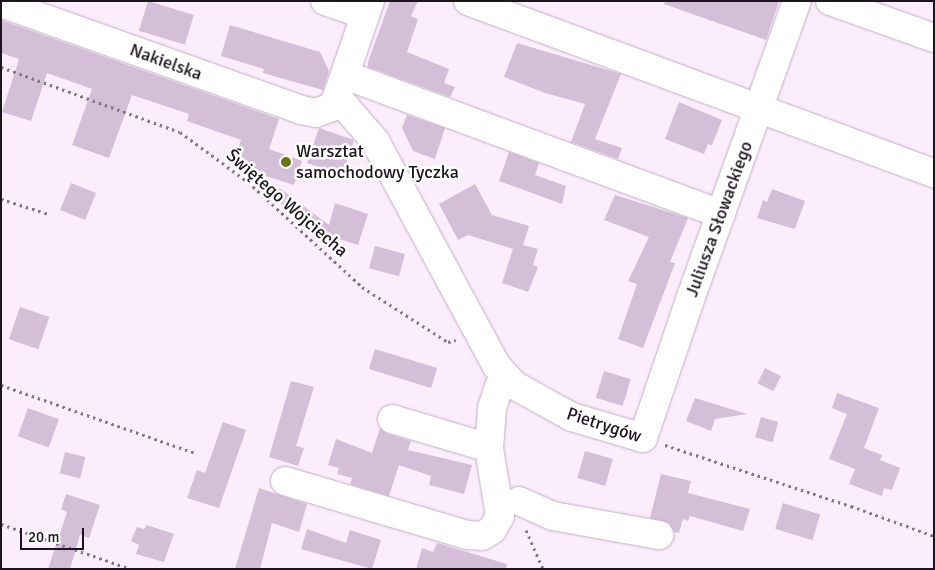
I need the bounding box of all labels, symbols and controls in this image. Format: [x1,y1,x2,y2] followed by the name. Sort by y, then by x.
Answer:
[127,39,205,85] street label: Nakielska
[681,138,757,300] street label: Juliusza Słowackiego
[296,141,459,183] place label: Warsztat samochodowy Tyczka
[222,144,352,262] street label: Świętego Wojciecha
[280,156,292,168] marker: Warsztat samochodowy Tyczka
[564,403,644,447] street label: Pietrygów
[22,518,86,550] scale bar
[28,528,59,546] text: 20 m

